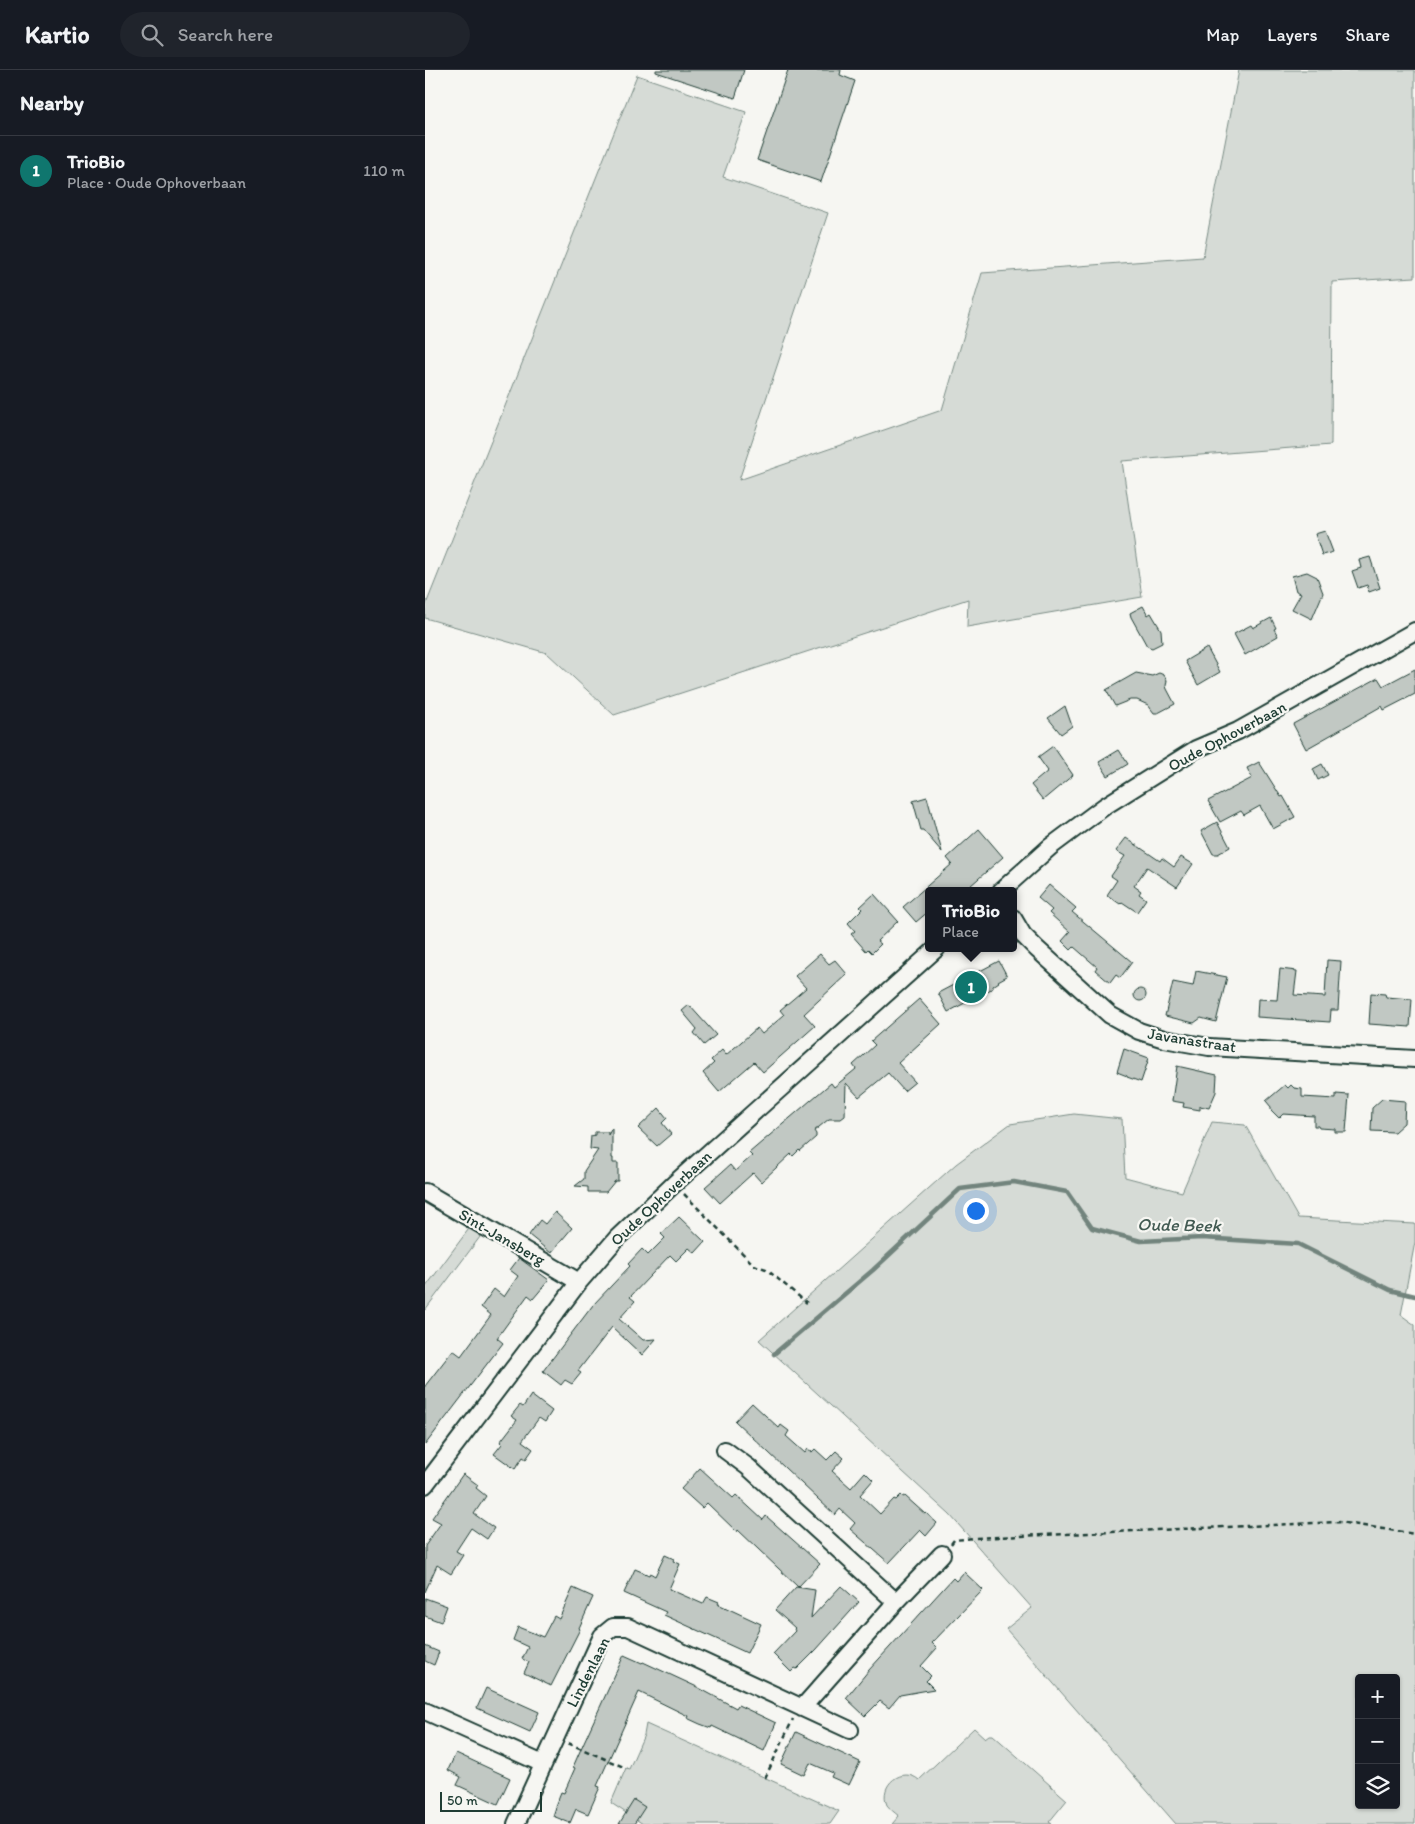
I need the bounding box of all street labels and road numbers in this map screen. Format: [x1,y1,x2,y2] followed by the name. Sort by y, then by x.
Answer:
[1165,697,1289,775] street label: Oude Ophoverbaan
[1146,1024,1238,1056] street label: Javanastraat
[607,1146,715,1250] street label: Oude Ophoverbaan
[455,1205,549,1270] street label: Sint-Jansberg
[562,1633,614,1710] street label: Lindenlaan

